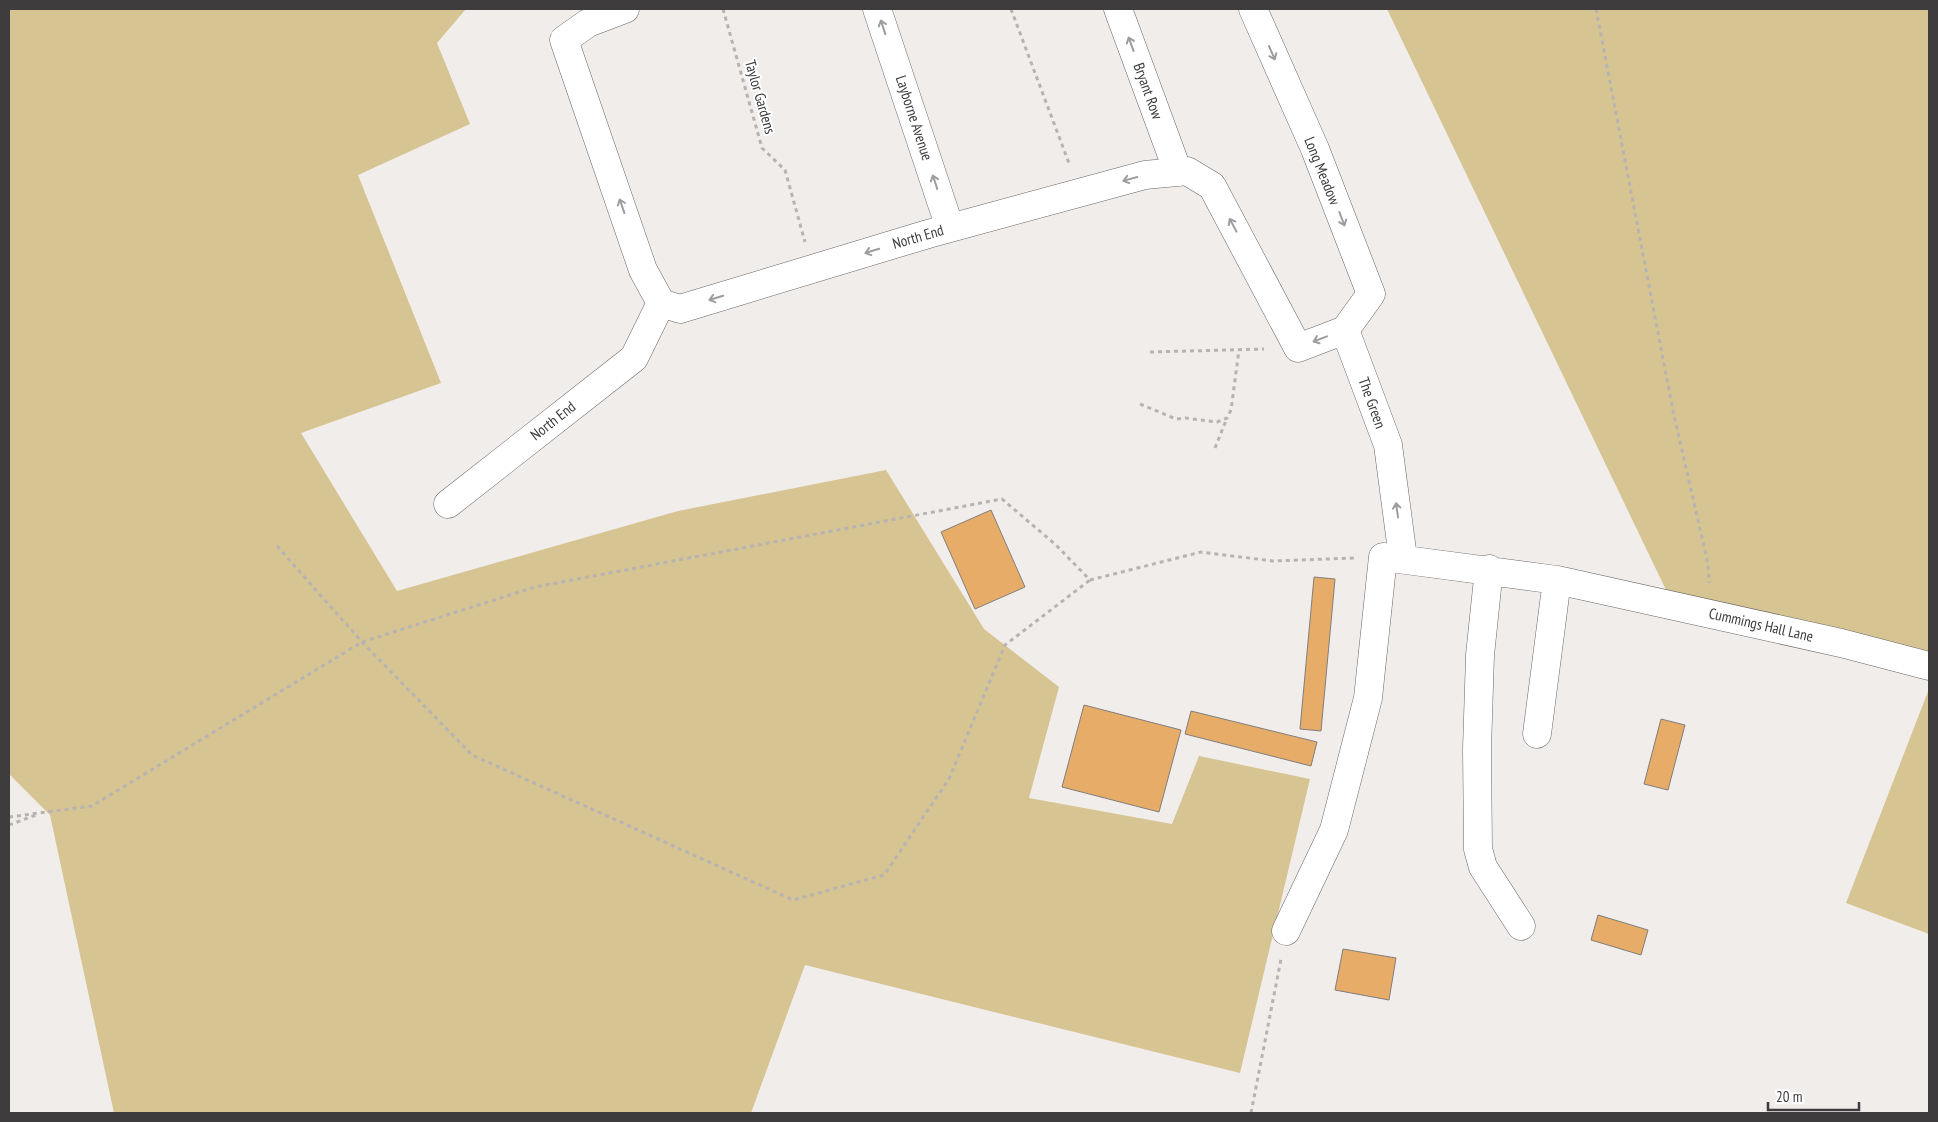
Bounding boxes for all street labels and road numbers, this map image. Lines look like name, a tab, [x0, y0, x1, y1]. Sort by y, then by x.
street label: Taylor Gardens	[741, 58, 780, 136]
street label: Bryant Row	[1130, 60, 1167, 122]
street label: Layborne Avenue	[892, 73, 937, 163]
street label: Long Meadow	[1300, 134, 1345, 208]
street label: North End	[890, 220, 946, 253]
street label: The Green	[1354, 375, 1390, 431]
street label: North End	[526, 397, 579, 444]
street label: Cummings Hall Lane	[1707, 603, 1815, 646]

